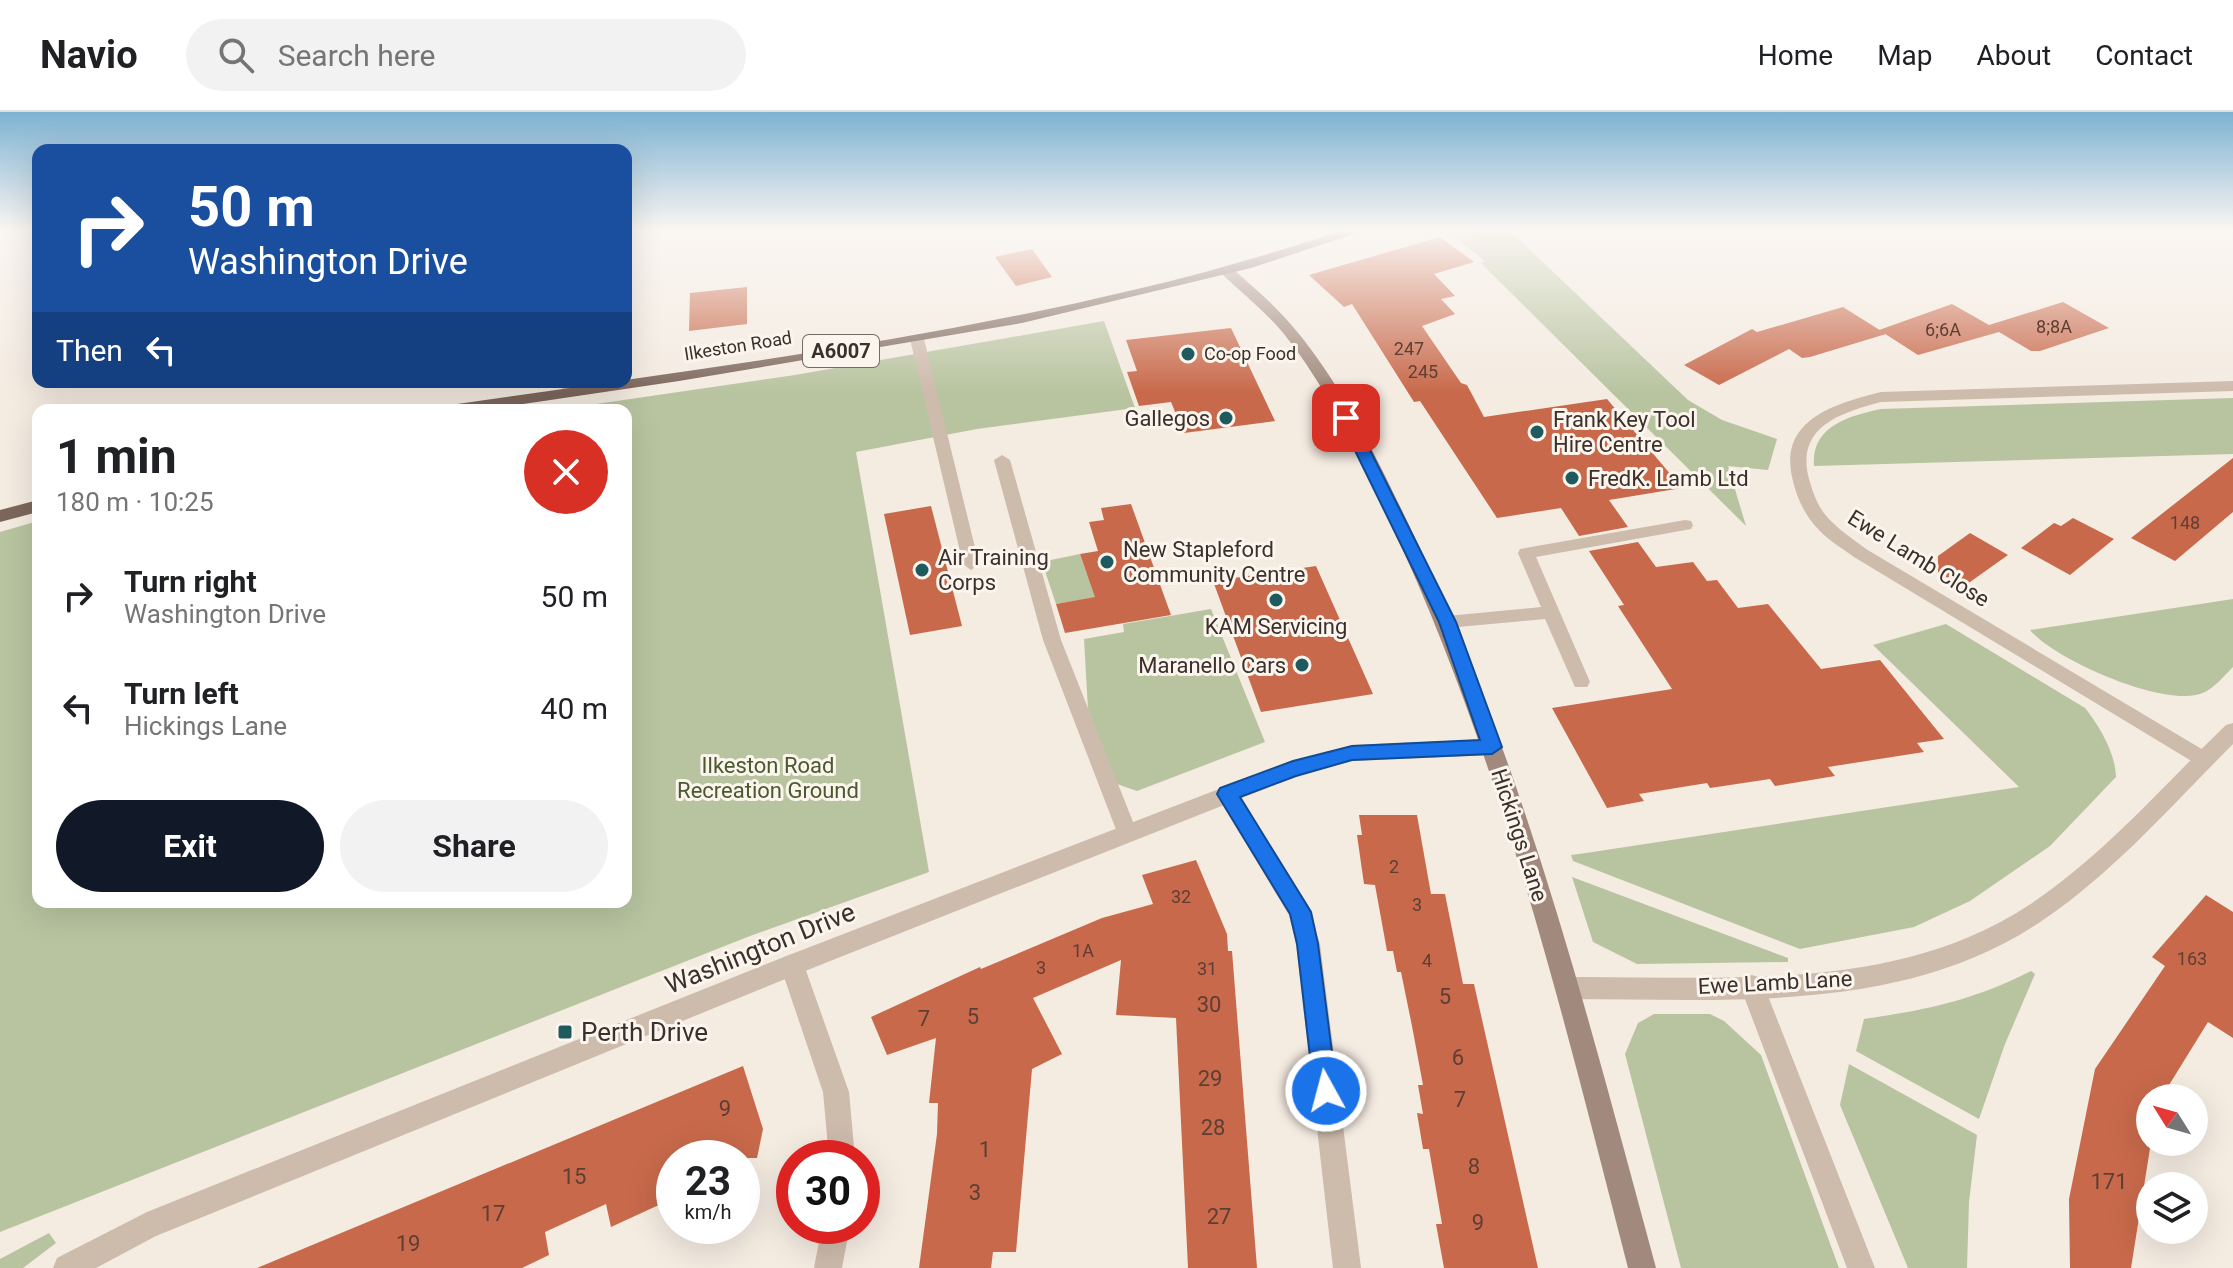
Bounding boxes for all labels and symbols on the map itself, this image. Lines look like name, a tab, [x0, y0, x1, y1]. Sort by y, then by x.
house number: 8;8A	[2036, 316, 2072, 337]
house number: 6;6A	[1925, 319, 1961, 340]
street label: Ilkeston Road	[683, 327, 793, 364]
road number: A6007	[803, 335, 879, 367]
house number: 247	[1394, 338, 1424, 359]
place label: Co-op Food	[1204, 343, 1296, 364]
marker: Co-op Food	[1179, 345, 1197, 363]
house number: 245	[1408, 361, 1438, 382]
pin	[1312, 384, 1380, 452]
place label: Gallegos	[1124, 406, 1210, 431]
place label: Frank Key Tool Hire Centre	[1553, 407, 1696, 457]
marker: Gallegos	[1217, 409, 1235, 427]
marker: Frank Key Tool Hire Centre	[1528, 423, 1546, 441]
place label: FredK. Lamb Ltd	[1588, 466, 1749, 491]
marker: FredK. Lamb Ltd	[1563, 469, 1581, 487]
street label: Ewe Lamb Close	[1843, 505, 1994, 612]
house number: 148	[2170, 512, 2200, 533]
place label: New Stapleford Community Centre	[1123, 537, 1305, 587]
place label: Air Training Corps	[938, 545, 1049, 595]
marker: New Stapleford Community Centre	[1098, 553, 1116, 571]
marker: Air Training Corps	[913, 561, 931, 579]
marker: KAM Servicing	[1267, 591, 1285, 609]
place label: KAM Servicing	[1205, 614, 1347, 639]
place label: Maranello Cars	[1138, 653, 1286, 678]
marker: Maranello Cars	[1293, 656, 1311, 674]
park label: Ilkeston Road Recreation Ground	[677, 753, 859, 803]
street label: Hickings Lane	[1486, 766, 1553, 905]
house number: 2	[1389, 856, 1399, 877]
house number: 32	[1171, 886, 1191, 907]
house number: 3	[1412, 894, 1422, 915]
street label: Washington Drive	[661, 896, 859, 1000]
house number: 1A	[1072, 940, 1094, 961]
house number: 163	[2177, 948, 2207, 969]
house number: 4	[1422, 950, 1432, 971]
house number: 3	[1036, 957, 1046, 978]
house number: 31	[1197, 958, 1217, 979]
street label: Ewe Lamb Lane	[1697, 966, 1853, 999]
house number: 5	[1439, 984, 1451, 1009]
house number: 30	[1197, 992, 1221, 1017]
house number: 5	[967, 1004, 979, 1029]
house number: 7	[918, 1006, 930, 1031]
place label: Perth Drive	[581, 1017, 708, 1047]
marker: Perth Drive	[556, 1023, 574, 1041]
house number: 6	[1452, 1045, 1464, 1070]
position arrow	[1284, 1049, 1368, 1133]
house number: 29	[1198, 1066, 1222, 1091]
north arrow	[2136, 1084, 2208, 1156]
house number: 7	[1454, 1087, 1466, 1112]
house number: 9	[719, 1096, 731, 1121]
house number: 28	[1201, 1115, 1225, 1140]
house number: 1	[979, 1137, 991, 1162]
speed limit sign: 30	[776, 1140, 880, 1244]
house number: 8	[1468, 1154, 1480, 1179]
house number: 15	[562, 1164, 586, 1189]
house number: 171	[2090, 1169, 2128, 1194]
house number: 3	[969, 1180, 981, 1205]
house number: 17	[481, 1201, 505, 1226]
house number: 27	[1207, 1204, 1231, 1229]
house number: 9	[1472, 1210, 1484, 1235]
house number: 19	[396, 1231, 420, 1256]

